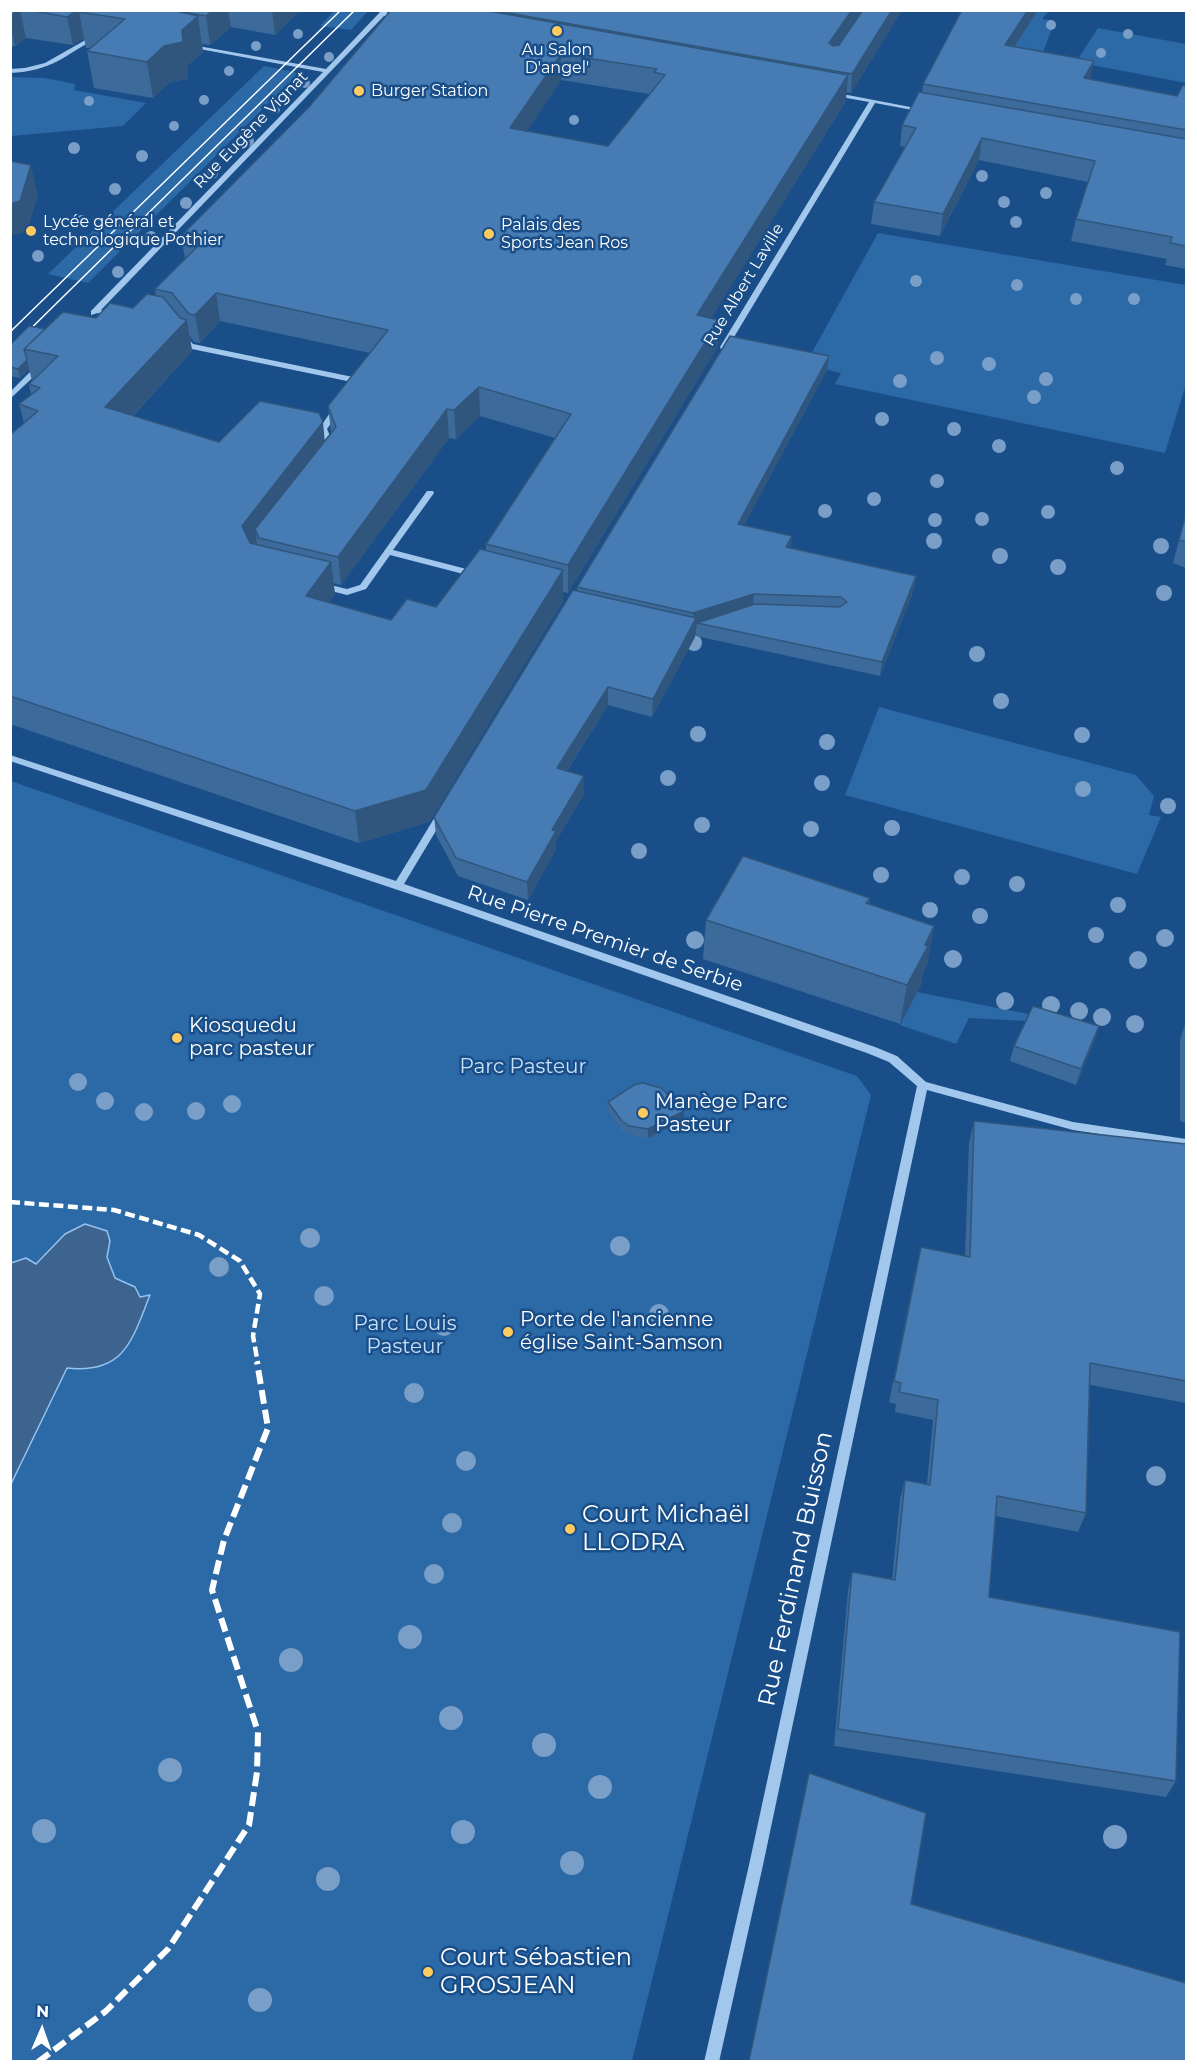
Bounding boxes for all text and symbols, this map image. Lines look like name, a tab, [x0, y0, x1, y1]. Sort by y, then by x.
marker: Au Salon D'angel'	[550, 24, 564, 38]
place label: Au Salon D'angel'	[522, 40, 592, 78]
street label: Rue Eugène Vignat	[190, 67, 312, 193]
place label: Burger Station	[371, 81, 488, 101]
marker: Burger Station	[352, 84, 366, 98]
place label: Lycée général et technologique Pothier	[43, 212, 223, 250]
place label: Palais des Sports Jean Ros	[501, 215, 628, 253]
street label: Rue Albert Laville	[700, 220, 788, 350]
marker: Lycée général et technologique Pothier	[24, 224, 38, 238]
marker: Palais des Sports Jean Ros	[482, 227, 496, 241]
street label: Rue Pierre Premier de Serbie	[464, 880, 746, 998]
place label: Kiosquedu parc pasteur	[189, 1014, 315, 1061]
marker: Kiosquedu parc pasteur	[170, 1031, 184, 1045]
park label: Parc Pasteur	[459, 1055, 587, 1079]
place label: Manège Parc Pasteur	[655, 1090, 787, 1137]
marker: Manège Parc Pasteur	[636, 1106, 650, 1120]
place label: Porte de l'ancienne église Saint-Samson	[520, 1308, 723, 1355]
park label: Parc Louis Pasteur	[354, 1312, 456, 1359]
marker: Porte de l'ancienne église Saint-Samson	[501, 1325, 515, 1339]
street label: Rue Ferdinand Buisson	[753, 1429, 839, 1709]
place label: Court Michaël LLODRA	[582, 1501, 750, 1557]
marker: Court Michaël LLODRA	[563, 1522, 577, 1536]
place label: Court Sébastien GROSJEAN	[440, 1944, 632, 2000]
marker: Court Sébastien GROSJEAN	[421, 1965, 435, 1979]
north arrow	[12, 2000, 72, 2060]
text: N	[36, 2002, 49, 2021]

